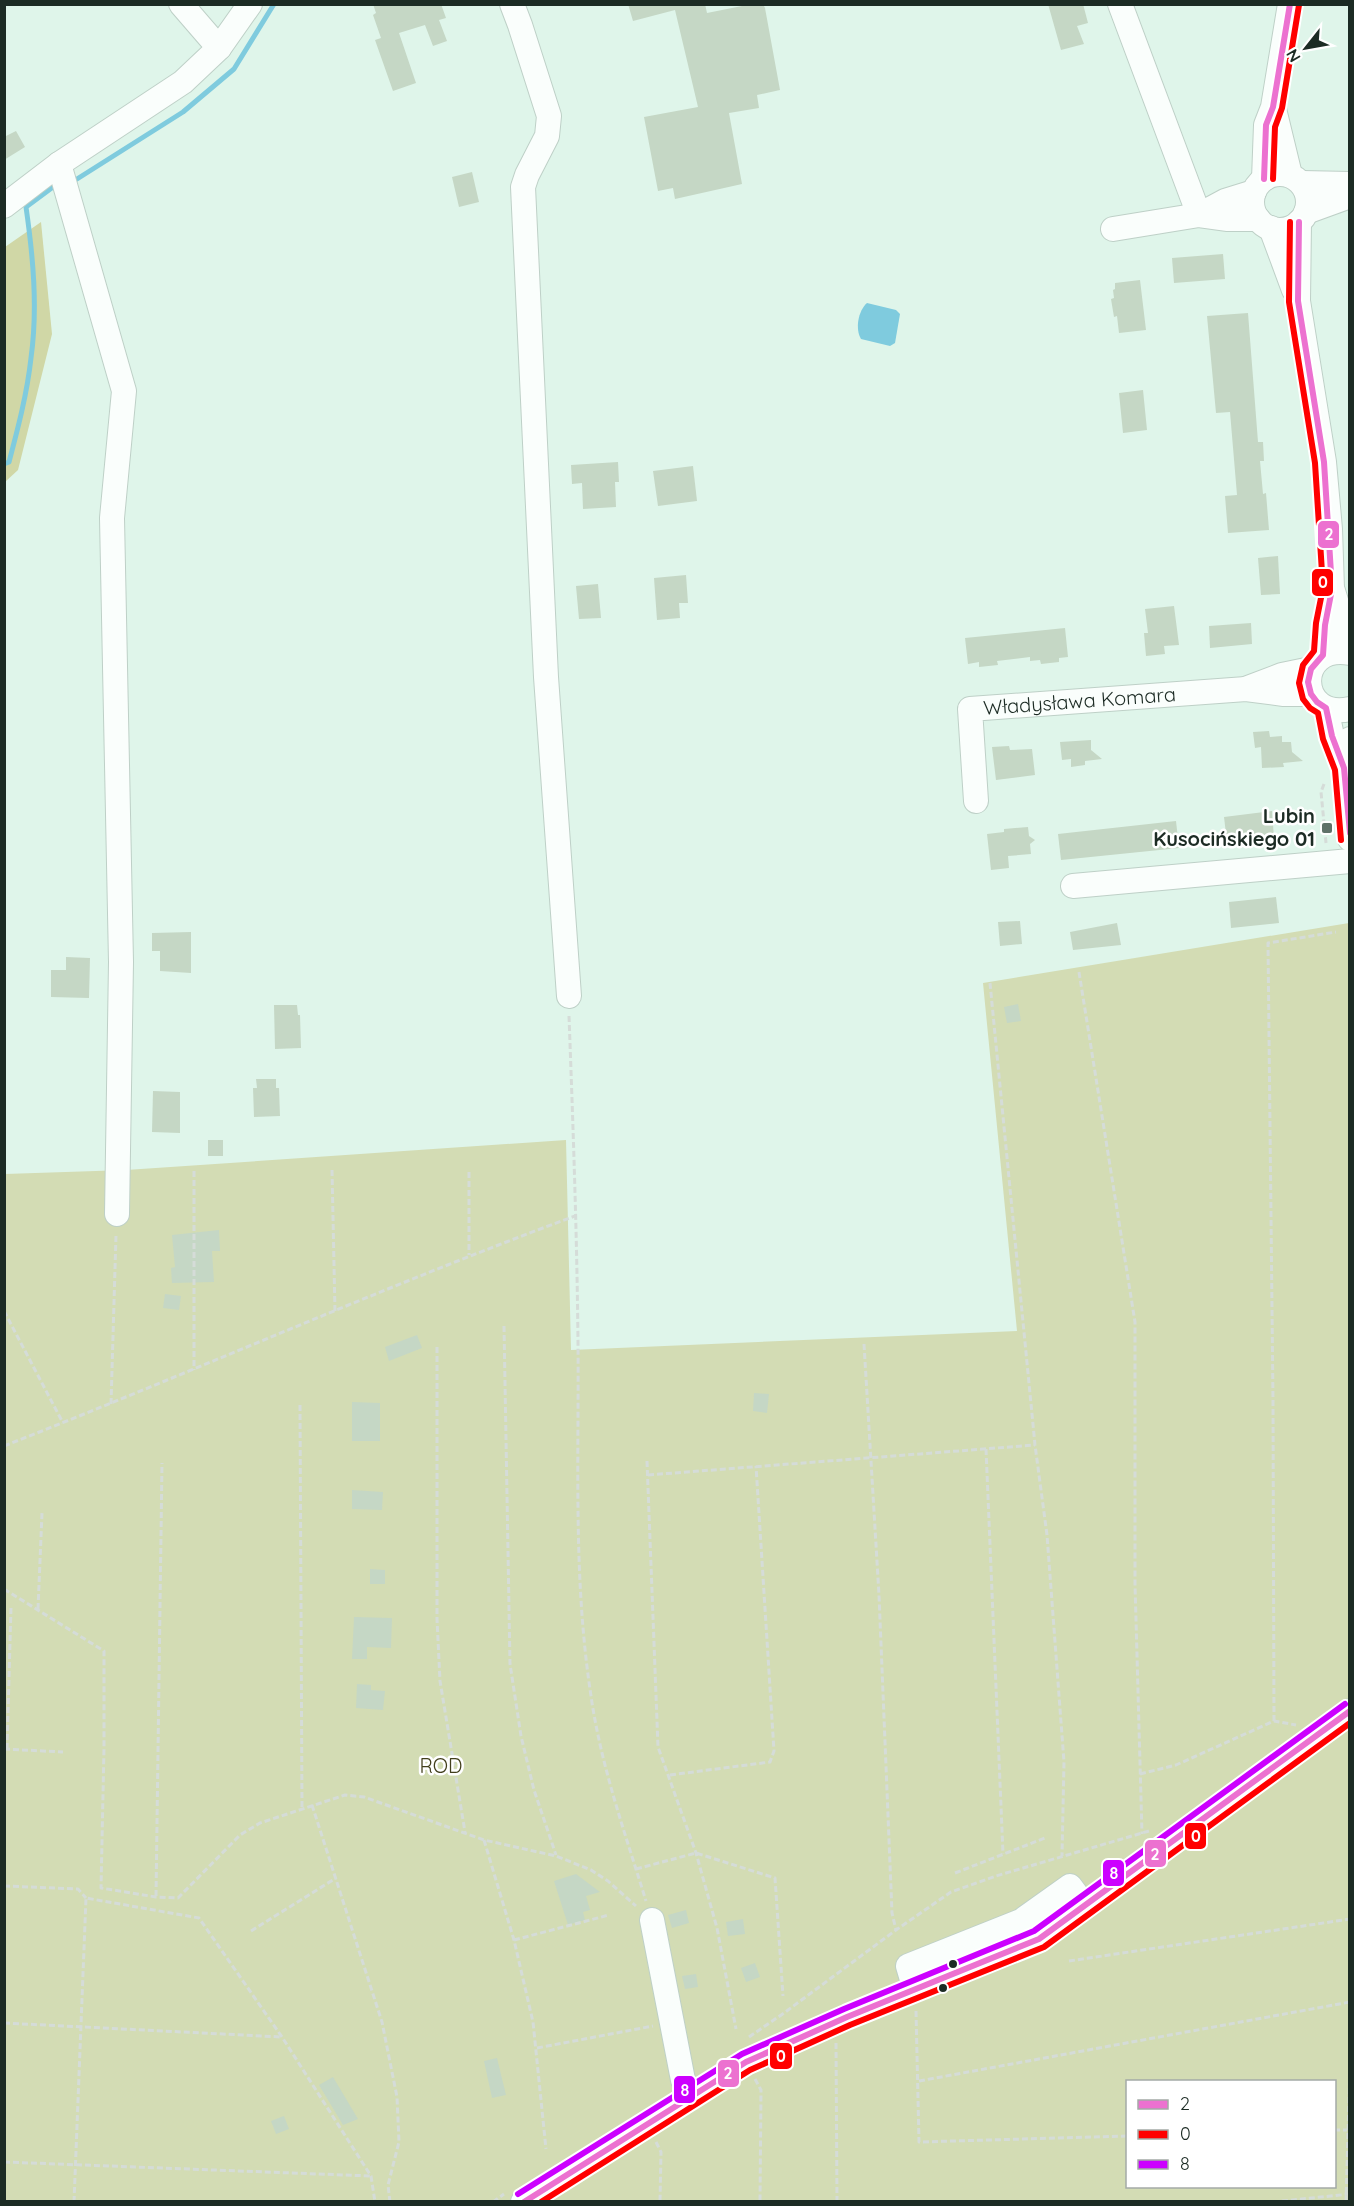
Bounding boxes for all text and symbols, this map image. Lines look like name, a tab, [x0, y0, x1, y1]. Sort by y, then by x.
north arrow	[1276, 18, 1336, 78]
text: N	[1282, 46, 1305, 66]
line badge: 2	[1317, 520, 1340, 549]
text: 2	[1324, 524, 1334, 544]
line badge: 0	[1311, 568, 1334, 597]
text: 0	[1318, 572, 1328, 592]
street label: Władysława Komara	[982, 681, 1177, 720]
place label: Lubin Kusocińskiego 01	[1153, 803, 1315, 851]
marker: Lubin Kusocińskiego 01	[1320, 821, 1334, 835]
park label: ROD	[420, 1753, 462, 1778]
line badge: 0	[1184, 1822, 1207, 1850]
text: 0	[1191, 1826, 1201, 1846]
line badge: 2	[1144, 1839, 1167, 1868]
text: 2	[1150, 1844, 1160, 1864]
line badge: 8	[1102, 1859, 1125, 1887]
text: 8	[1110, 1863, 1119, 1883]
unlabelled marker	[947, 1958, 959, 1970]
unlabelled marker	[937, 1982, 949, 1994]
line badge: 0	[769, 2042, 793, 2070]
text: 0	[776, 2046, 786, 2066]
line badge: 2	[717, 2059, 740, 2088]
text: 2	[723, 2063, 733, 2083]
line badge: 8	[673, 2075, 696, 2104]
text: 8	[681, 2080, 690, 2100]
legend	[1126, 2080, 1336, 2188]
text: 2	[1180, 2092, 1190, 2115]
text: 0	[1180, 2122, 1191, 2145]
text: 8	[1180, 2152, 1190, 2175]

